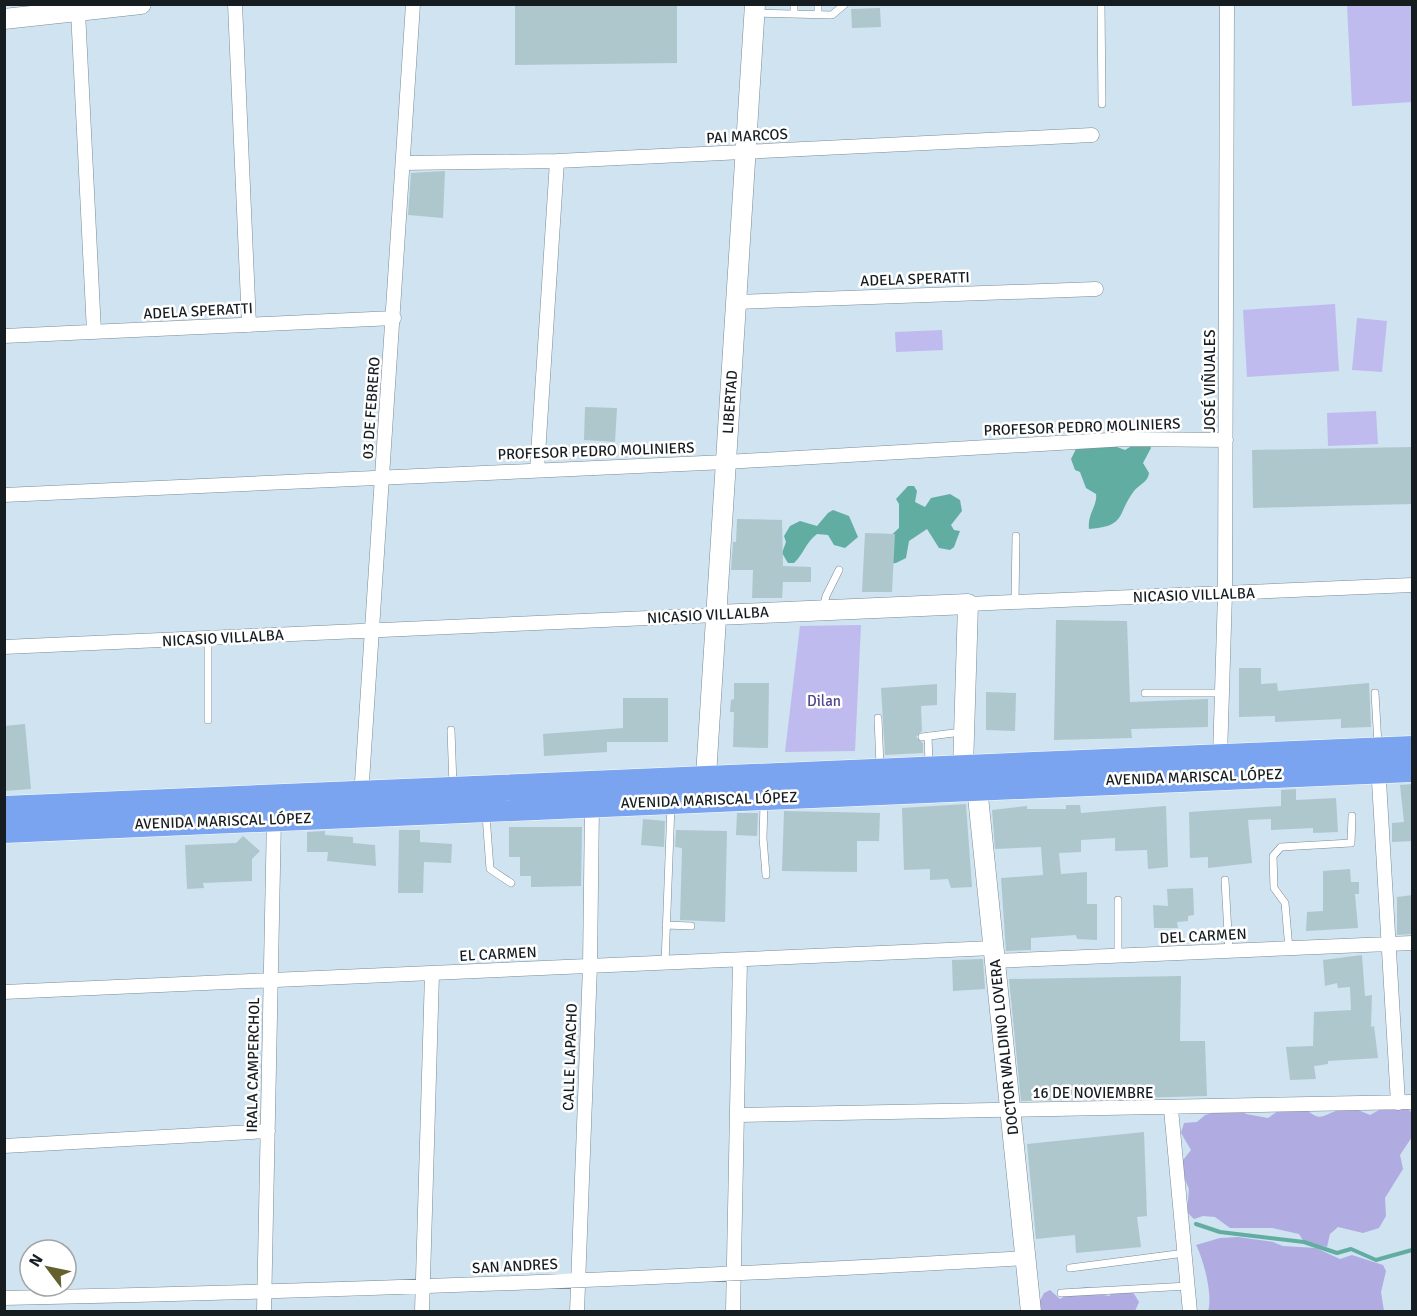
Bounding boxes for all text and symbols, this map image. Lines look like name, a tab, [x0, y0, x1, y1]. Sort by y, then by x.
street label: PAI MARCOS	[706, 125, 788, 147]
street label: ADELA SPERATTI	[860, 268, 970, 290]
street label: ADELA SPERATTI	[143, 299, 253, 323]
street label: JOSÉ VIÑUALES	[1200, 329, 1219, 433]
street label: 03 DE FEBRERO	[358, 356, 384, 460]
street label: LIBERTAD	[719, 370, 741, 434]
street label: PROFESOR PEDRO MOLINIERS	[983, 415, 1181, 439]
street label: PROFESOR PEDRO MOLINIERS	[497, 439, 695, 463]
street label: NICASIO VILLALBA	[1133, 584, 1255, 606]
street label: NICASIO VILLALBA	[647, 603, 769, 627]
street label: NICASIO VILLALBA	[162, 626, 284, 650]
park label: Dilan	[807, 692, 841, 710]
street label: AVENIDA MARISCAL LÓPEZ	[1105, 764, 1283, 789]
street label: AVENIDA MARISCAL LÓPEZ	[620, 787, 798, 812]
street label: AVENIDA MARISCAL LÓPEZ	[134, 808, 312, 833]
street label: DEL CARMEN	[1159, 925, 1247, 947]
street label: EL CARMEN	[459, 943, 537, 965]
street label: DOCTOR WALDINO LOVERA	[986, 958, 1022, 1136]
street label: IRALA CAMPERCHOL	[243, 997, 263, 1133]
street label: CALLE LAPACHO	[559, 1003, 581, 1111]
street label: 16 DE NOVIEMBRE	[1032, 1084, 1154, 1102]
north arrow	[18, 1238, 78, 1298]
text: N	[25, 1251, 48, 1271]
street label: SAN ANDRES	[472, 1255, 558, 1277]

